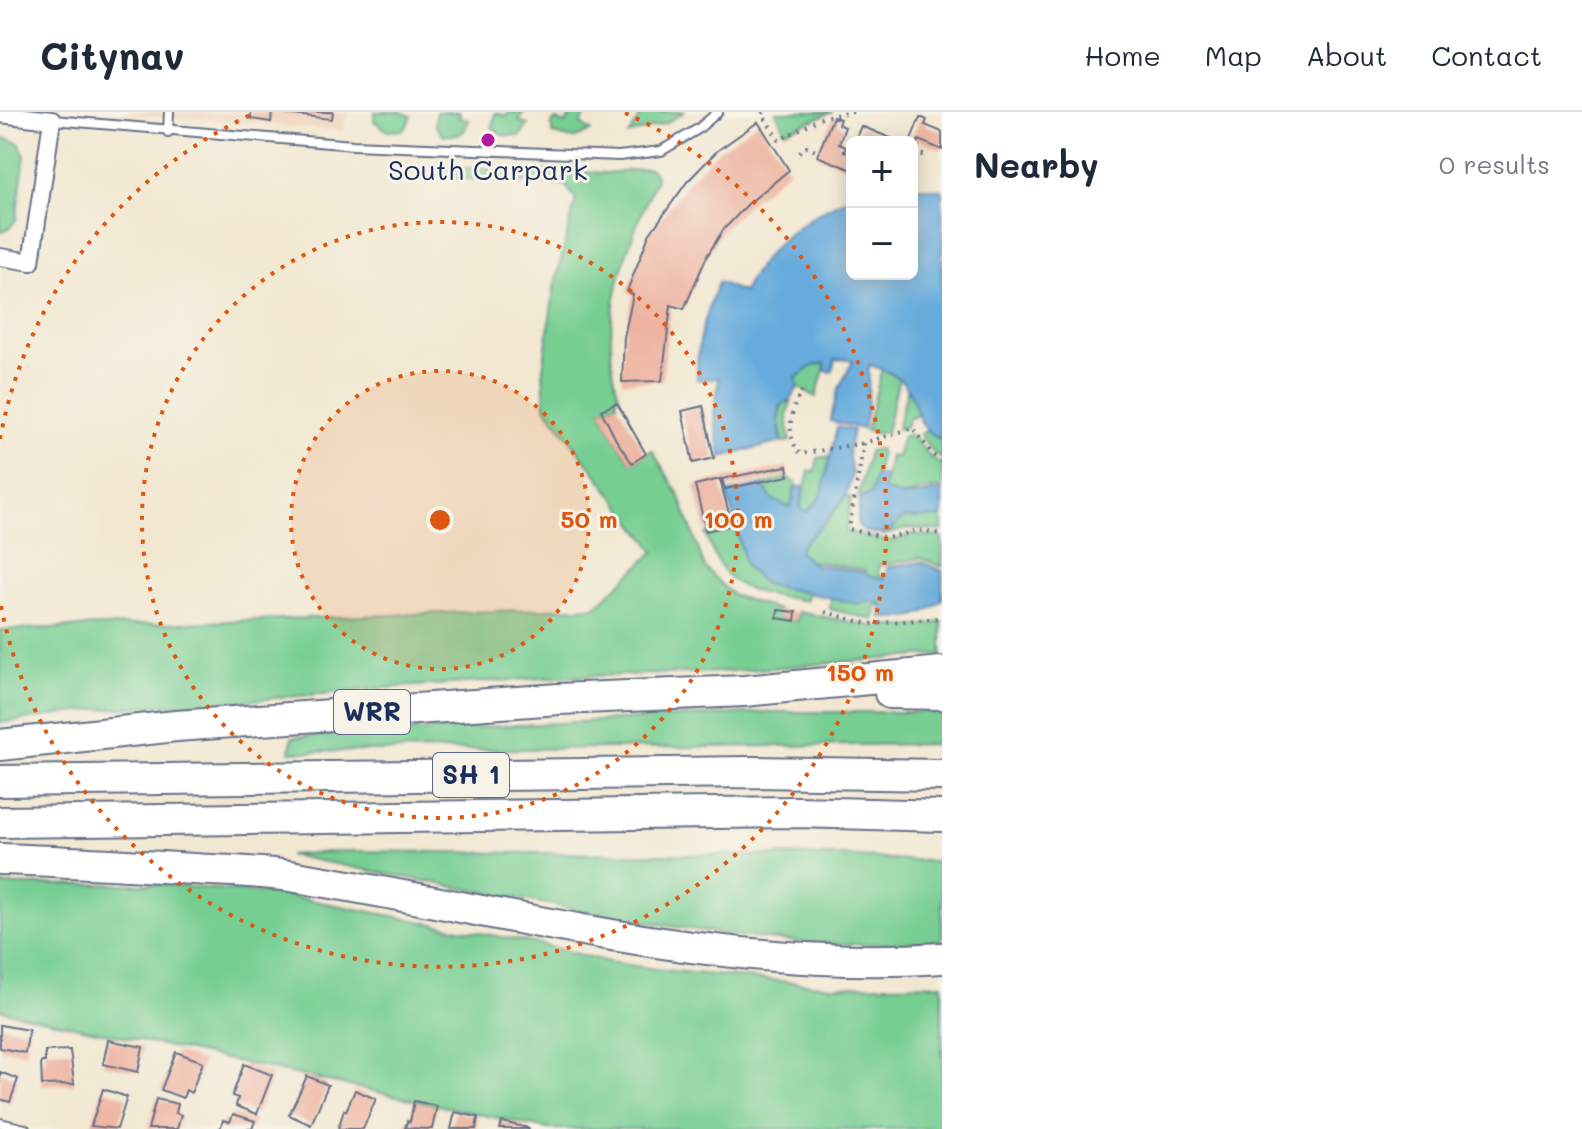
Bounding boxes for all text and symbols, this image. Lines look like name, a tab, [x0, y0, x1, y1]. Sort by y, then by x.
text: Citynav	[40, 30, 184, 80]
text: Home	[1085, 37, 1161, 73]
text: Map	[1205, 37, 1262, 73]
text: About	[1306, 37, 1387, 73]
text: Contact	[1431, 37, 1542, 73]
marker: South Carpark	[479, 131, 497, 149]
map controls	[846, 136, 918, 280]
button: +	[846, 136, 918, 208]
text: Nearby	[974, 142, 1099, 187]
text: 0 results	[1439, 147, 1550, 181]
place label: South Carpark	[388, 151, 588, 187]
button: −	[846, 208, 918, 280]
text: 50 m	[560, 503, 618, 534]
text: 100 m	[703, 503, 773, 534]
centre of rings	[426, 506, 454, 534]
text: 150 m	[826, 656, 894, 687]
road number: WRR	[334, 690, 410, 734]
road number: SH 1	[433, 753, 509, 797]

